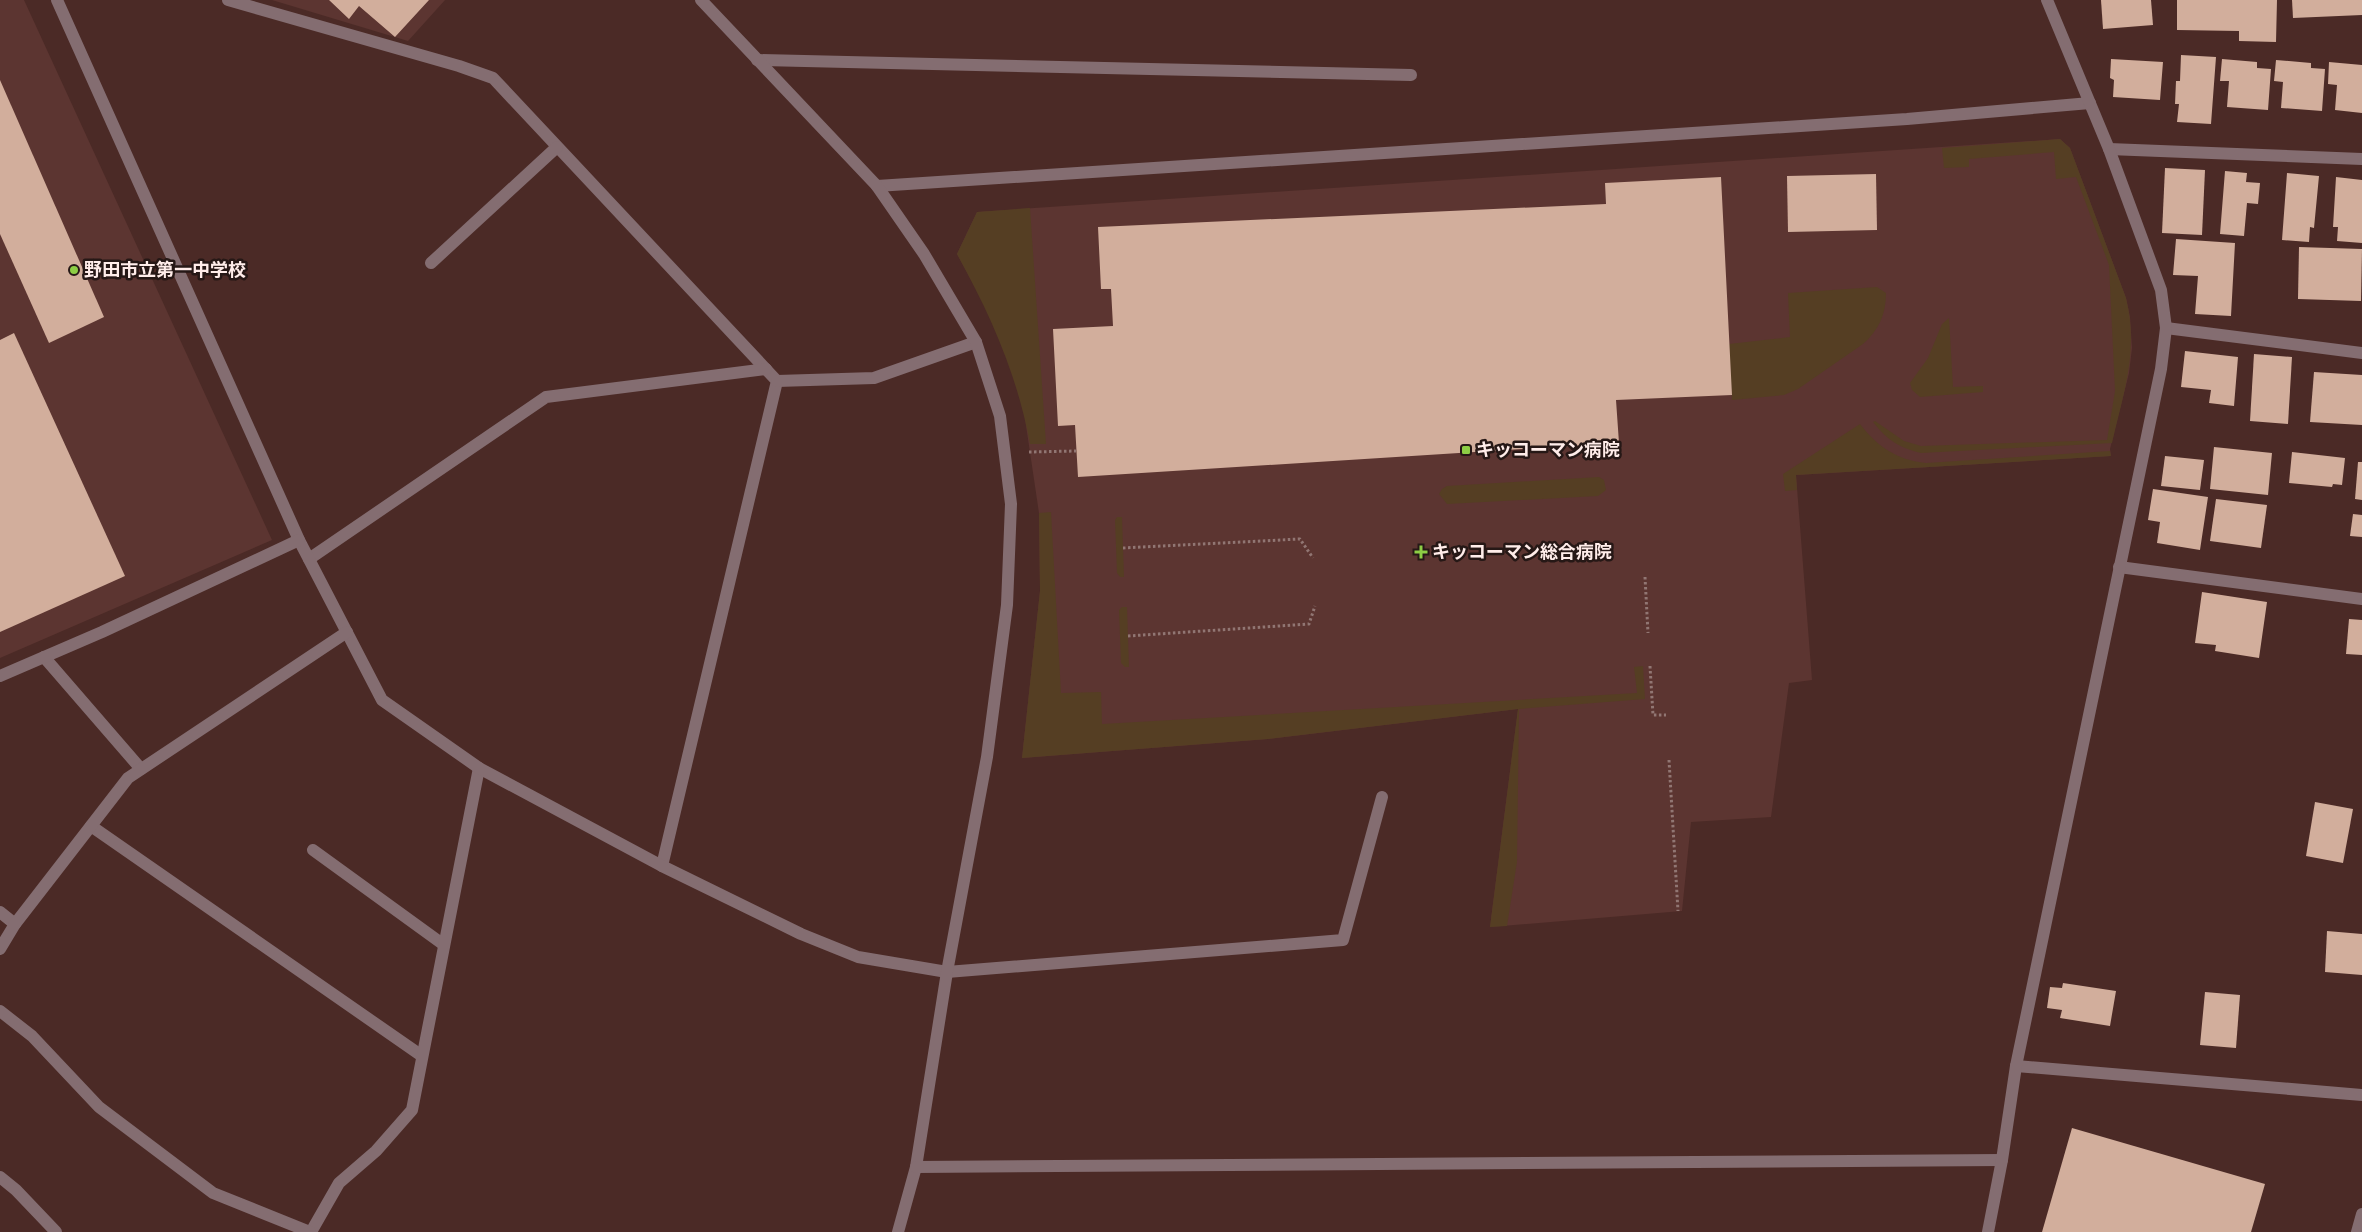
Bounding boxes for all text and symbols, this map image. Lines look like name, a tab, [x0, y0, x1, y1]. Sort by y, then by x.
place label: 野田市立第一中学校	[84, 259, 246, 281]
marker: 野田市立第一中学校	[68, 264, 80, 276]
place label: キッコーマン病院	[1476, 439, 1620, 461]
marker: キッコーマン病院	[1460, 444, 1472, 456]
place label: キッコーマン総合病院	[1432, 541, 1612, 563]
marker: キッコーマン総合病院	[1414, 545, 1428, 559]

